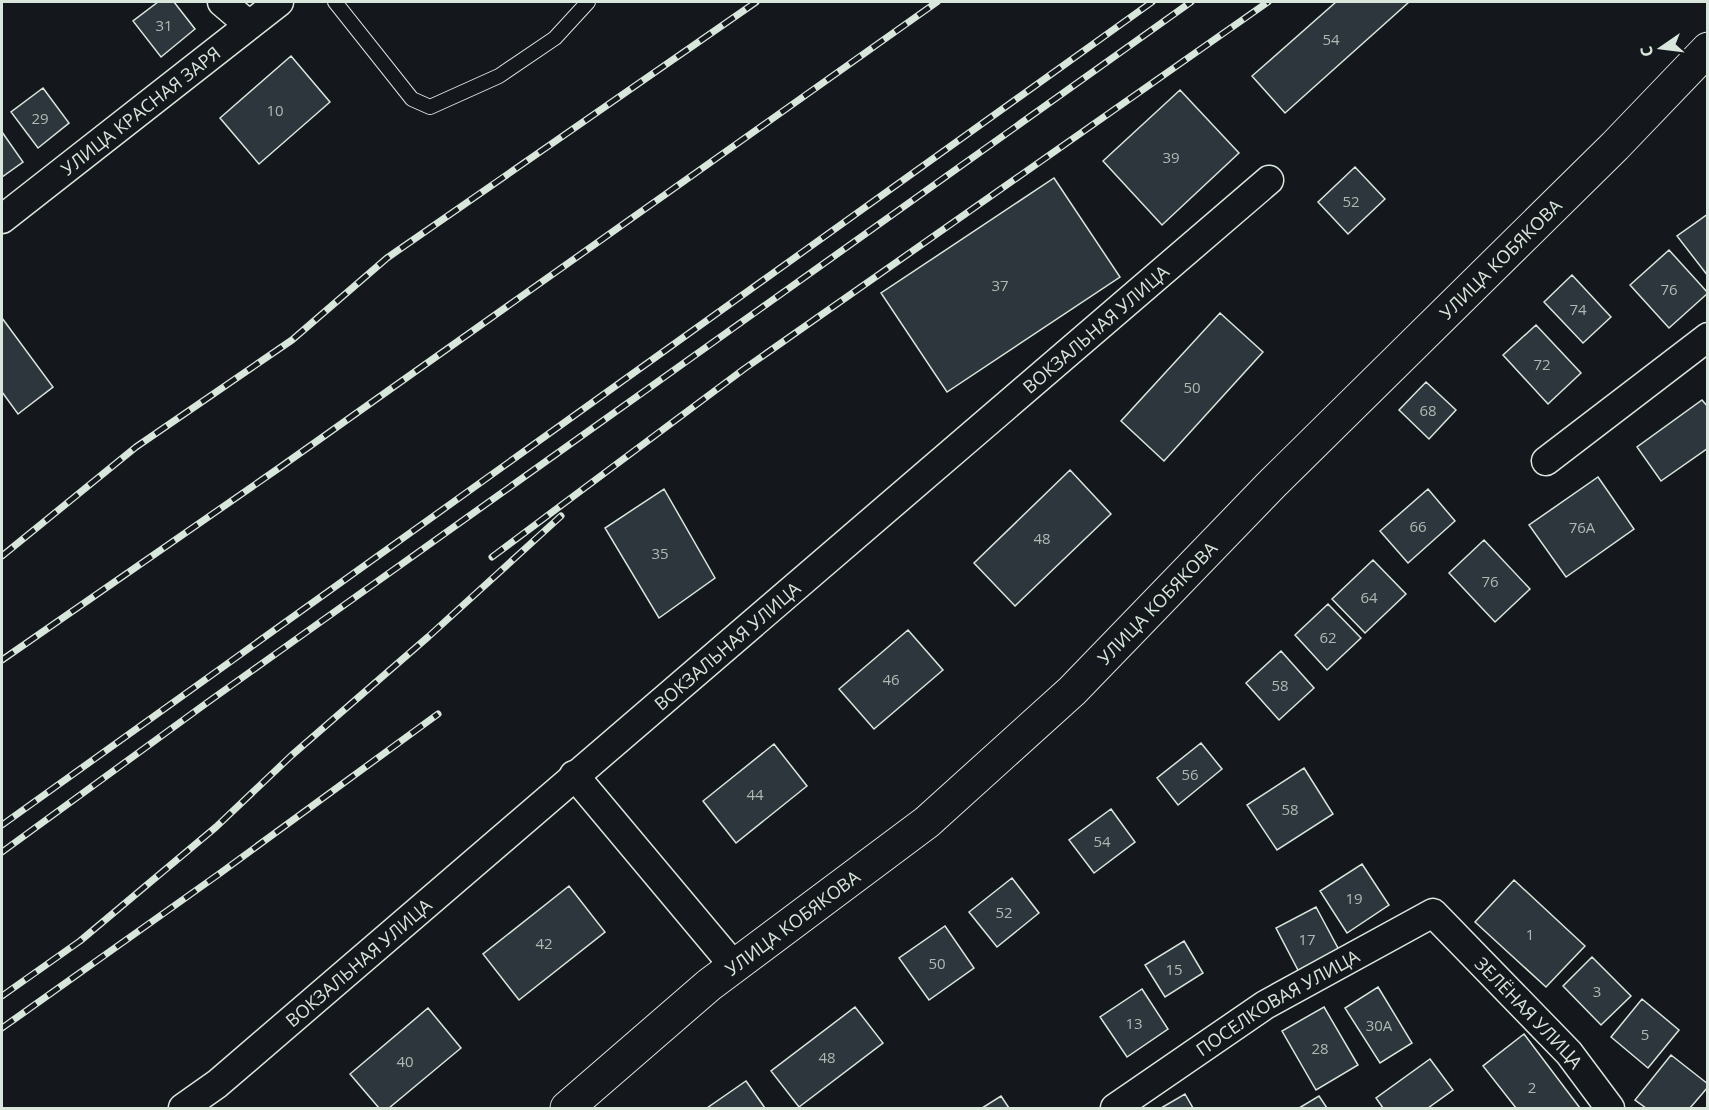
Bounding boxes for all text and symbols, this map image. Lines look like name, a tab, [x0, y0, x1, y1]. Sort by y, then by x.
house number: 31	[155, 15, 173, 35]
north arrow	[1631, 18, 1691, 78]
house number: 54	[1322, 29, 1340, 49]
street label: УЛИЦА КРАСНАЯ ЗАРЯ	[56, 41, 225, 180]
text: С	[1635, 44, 1658, 59]
house number: 10	[266, 100, 284, 120]
house number: 29	[31, 108, 49, 128]
house number: 39	[1162, 147, 1180, 167]
house number: 52	[1342, 191, 1360, 211]
street label: УЛИЦА КОБЯКОВА	[1434, 193, 1567, 324]
street label: ВОКЗАЛЬНАЯ УЛИЦА	[1017, 259, 1174, 399]
house number: 37	[991, 275, 1009, 295]
house number: 76	[1660, 279, 1678, 299]
house number: 74	[1569, 299, 1587, 319]
house number: 72	[1533, 354, 1551, 374]
house number: 50	[1183, 377, 1201, 397]
house number: 68	[1419, 400, 1437, 420]
house number: 66	[1409, 516, 1427, 536]
house number: 76А	[1569, 517, 1596, 537]
house number: 48	[1033, 528, 1051, 548]
street label: УЛИЦА КОБЯКОВА	[1092, 536, 1223, 670]
house number: 35	[651, 543, 669, 563]
house number: 76	[1481, 571, 1499, 591]
street label: ВОКЗАЛЬНАЯ УЛИЦА	[649, 576, 806, 715]
house number: 64	[1360, 587, 1378, 607]
house number: 62	[1319, 627, 1337, 647]
house number: 46	[882, 669, 900, 689]
house number: 58	[1271, 675, 1289, 695]
house number: 56	[1181, 764, 1199, 784]
house number: 44	[746, 784, 764, 804]
house number: 58	[1281, 799, 1299, 819]
house number: 54	[1093, 831, 1111, 851]
street label: УЛИЦА КОБЯКОВА	[720, 864, 865, 981]
house number: 19	[1345, 888, 1363, 908]
street label: ВОКЗАЛЬНАЯ УЛИЦА	[280, 893, 437, 1032]
house number: 52	[995, 902, 1013, 922]
house number: 1	[1526, 924, 1534, 944]
house number: 17	[1298, 929, 1316, 949]
house number: 42	[535, 933, 553, 953]
street label: ПОСЕЛКОВАЯ УЛИЦА	[1191, 943, 1364, 1061]
street label: ЗЕЛЁНАЯ УЛИЦА	[1470, 952, 1589, 1074]
house number: 50	[928, 953, 946, 973]
house number: 15	[1165, 959, 1183, 979]
house number: 3	[1593, 981, 1601, 1001]
house number: 13	[1125, 1013, 1143, 1033]
house number: 30А	[1366, 1015, 1393, 1035]
house number: 5	[1641, 1024, 1649, 1044]
house number: 28	[1311, 1038, 1329, 1058]
house number: 48	[818, 1047, 836, 1067]
house number: 40	[396, 1051, 414, 1071]
house number: 2	[1528, 1077, 1536, 1097]

